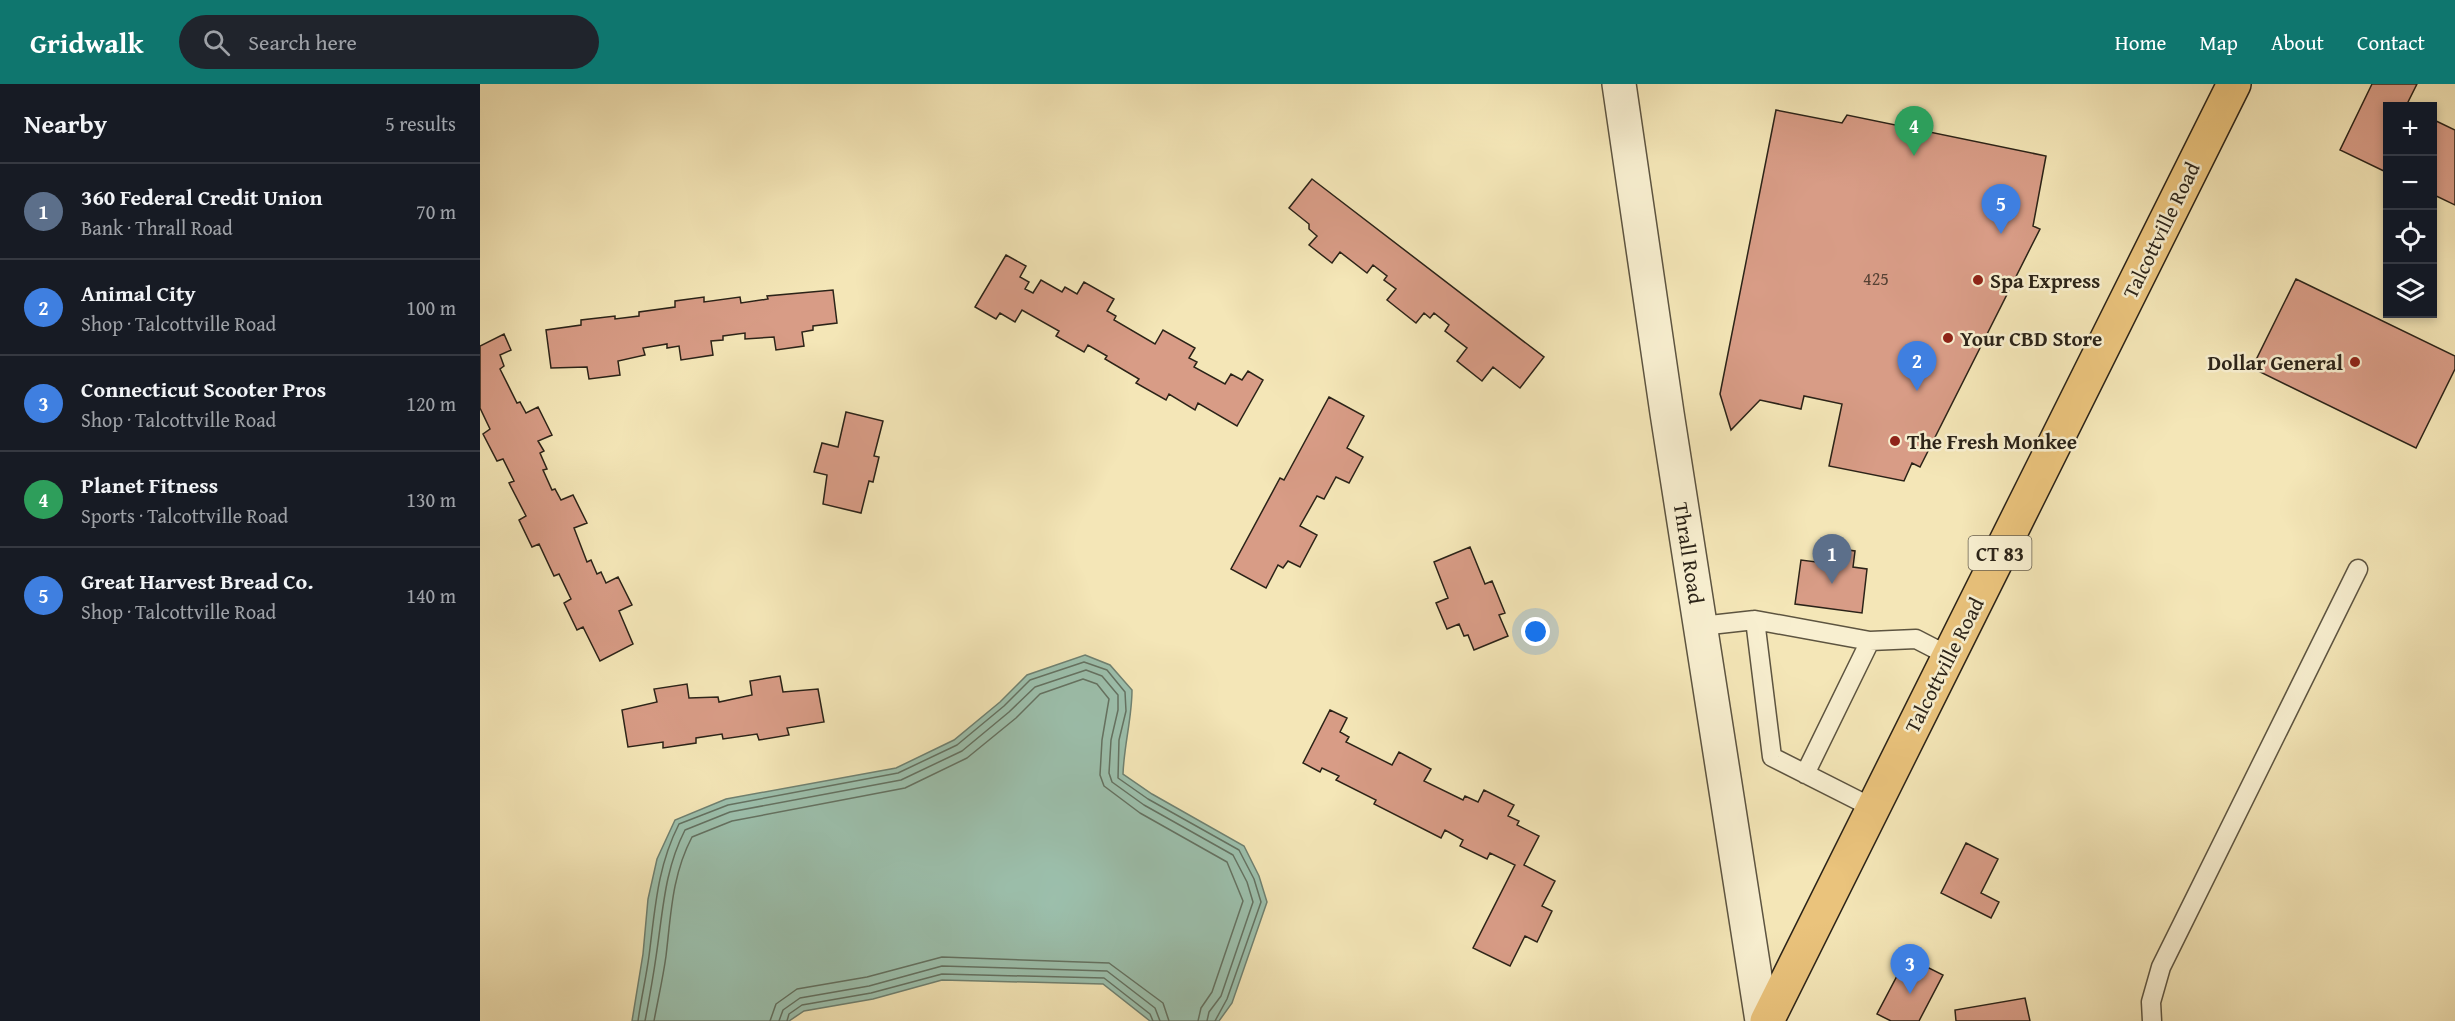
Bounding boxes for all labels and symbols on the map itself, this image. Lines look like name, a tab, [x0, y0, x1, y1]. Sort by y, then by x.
pin: 4	[1894, 106, 1934, 156]
street label: Talcottville Road	[2115, 156, 2208, 303]
pin: 5	[1982, 184, 2020, 234]
house number: 425	[1863, 265, 1889, 292]
place label: Spa Express	[1990, 265, 2100, 296]
marker: Spa Express	[1971, 273, 1985, 287]
place label: Your CBD Store	[1960, 323, 2102, 354]
marker: Your CBD Store	[1941, 331, 1955, 345]
pin: 2	[1898, 342, 1936, 391]
place label: Dollar General	[2208, 347, 2343, 378]
marker: Dollar General	[2348, 355, 2362, 369]
place label: The Fresh Monkee	[1907, 426, 2077, 457]
marker: The Fresh Monkee	[1888, 434, 1902, 448]
street label: Thrall Road	[1666, 500, 1712, 607]
pin: 1	[1812, 534, 1852, 584]
road number: CT 83	[1968, 536, 2032, 570]
street label: Talcottville Road	[1897, 591, 1992, 738]
your location	[1521, 617, 1550, 646]
pin: 3	[1890, 944, 1930, 994]

